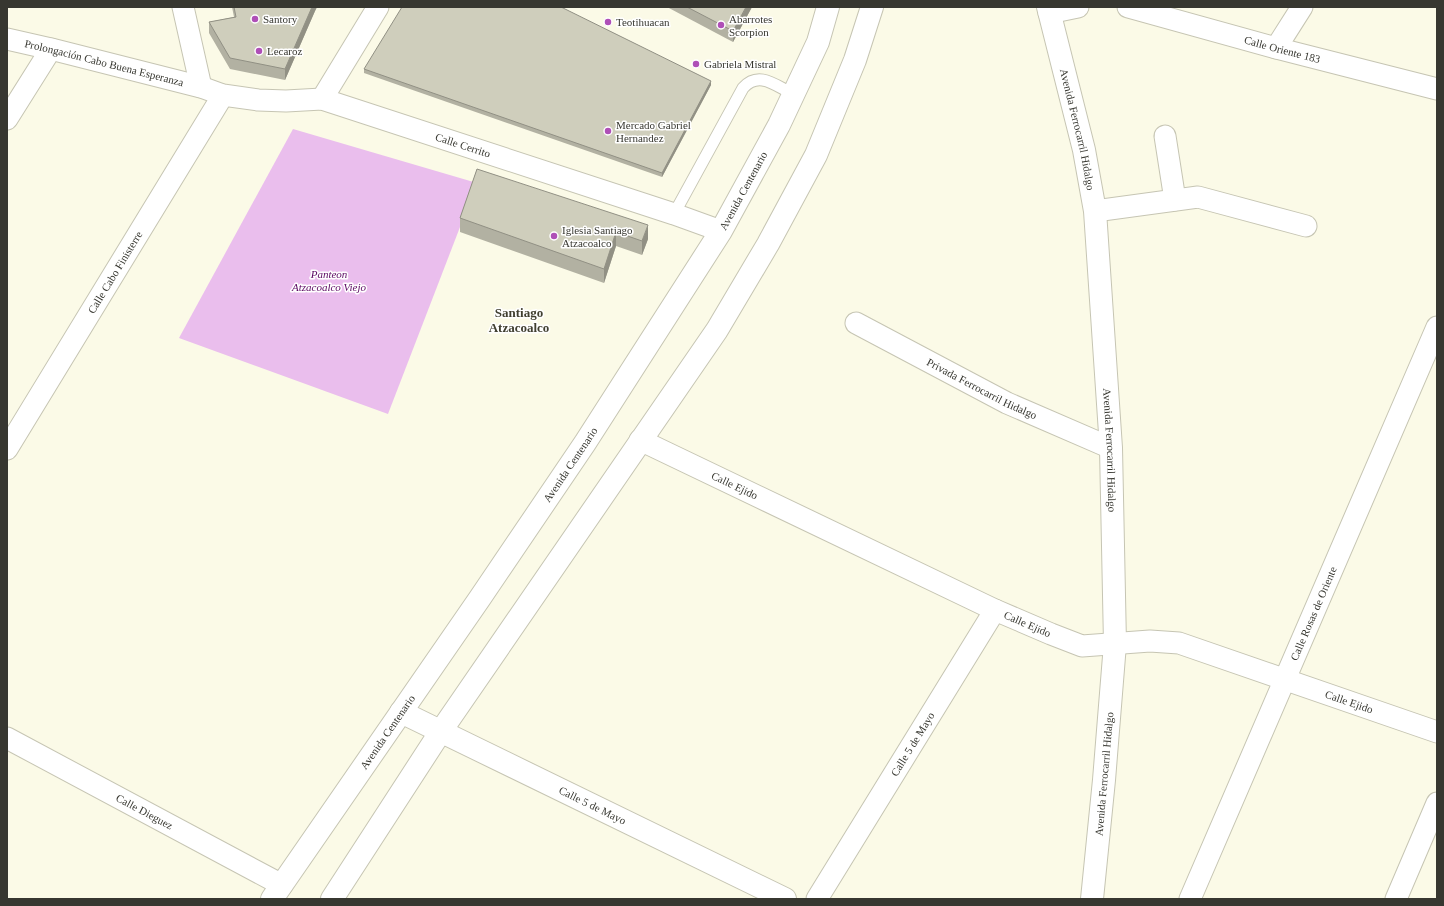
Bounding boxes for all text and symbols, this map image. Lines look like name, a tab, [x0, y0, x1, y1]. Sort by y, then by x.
place label: Santory	[263, 13, 298, 25]
place label: Abarrotes Scorpion	[729, 13, 772, 38]
marker: Santory	[250, 14, 260, 24]
place label: Teotihuacan	[616, 16, 670, 28]
marker: Teotihuacan	[603, 17, 613, 27]
marker: Abarrotes Scorpion	[716, 20, 726, 30]
street label: Calle Oriente 183	[1243, 33, 1322, 65]
street label: Prolongación Cabo Buena Esperanza	[23, 37, 185, 88]
place label: Lecaroz	[267, 45, 303, 57]
marker: Lecaroz	[254, 46, 264, 56]
place label: Gabriela Mistral	[704, 58, 776, 70]
marker: Gabriela Mistral	[691, 59, 701, 69]
street label: Avenida Ferrocarril Hidalgo	[1058, 67, 1097, 192]
place label: Mercado Gabriel Hernandez	[616, 119, 691, 144]
marker: Mercado Gabriel Hernandez	[603, 126, 613, 136]
street label: Calle Cerrito	[434, 130, 492, 160]
street label: Avenida Centenario	[717, 149, 770, 232]
place label: Iglesia Santiago Atzacoalco	[562, 224, 633, 249]
street label: Calle Cabo Finisterre	[85, 229, 145, 316]
marker: Iglesia Santiago Atzacoalco	[549, 231, 559, 241]
park label: Panteon Atzacoalco Viejo	[291, 268, 367, 293]
district label: Santiago Atzacoalco	[489, 305, 549, 335]
street label: Privada Ferrocarril Hidalgo	[925, 356, 1039, 421]
street label: Avenida Ferrocarril Hidalgo	[1101, 387, 1118, 513]
street label: Avenida Centenario	[541, 424, 600, 504]
street label: Calle Ejido	[710, 469, 760, 502]
street label: Calle Rosas de Oriente	[1288, 565, 1339, 662]
street label: Calle Ejido	[1002, 609, 1053, 639]
street label: Calle Ejido	[1324, 688, 1375, 716]
street label: Avenida Centenario	[358, 692, 418, 771]
street label: Calle 5 de Mayo	[888, 709, 937, 778]
street label: Avenida Ferrocarril Hidalgo	[1093, 711, 1115, 836]
street label: Calle 5 de Mayo	[557, 784, 628, 827]
street label: Calle Dieguez	[114, 791, 175, 832]

